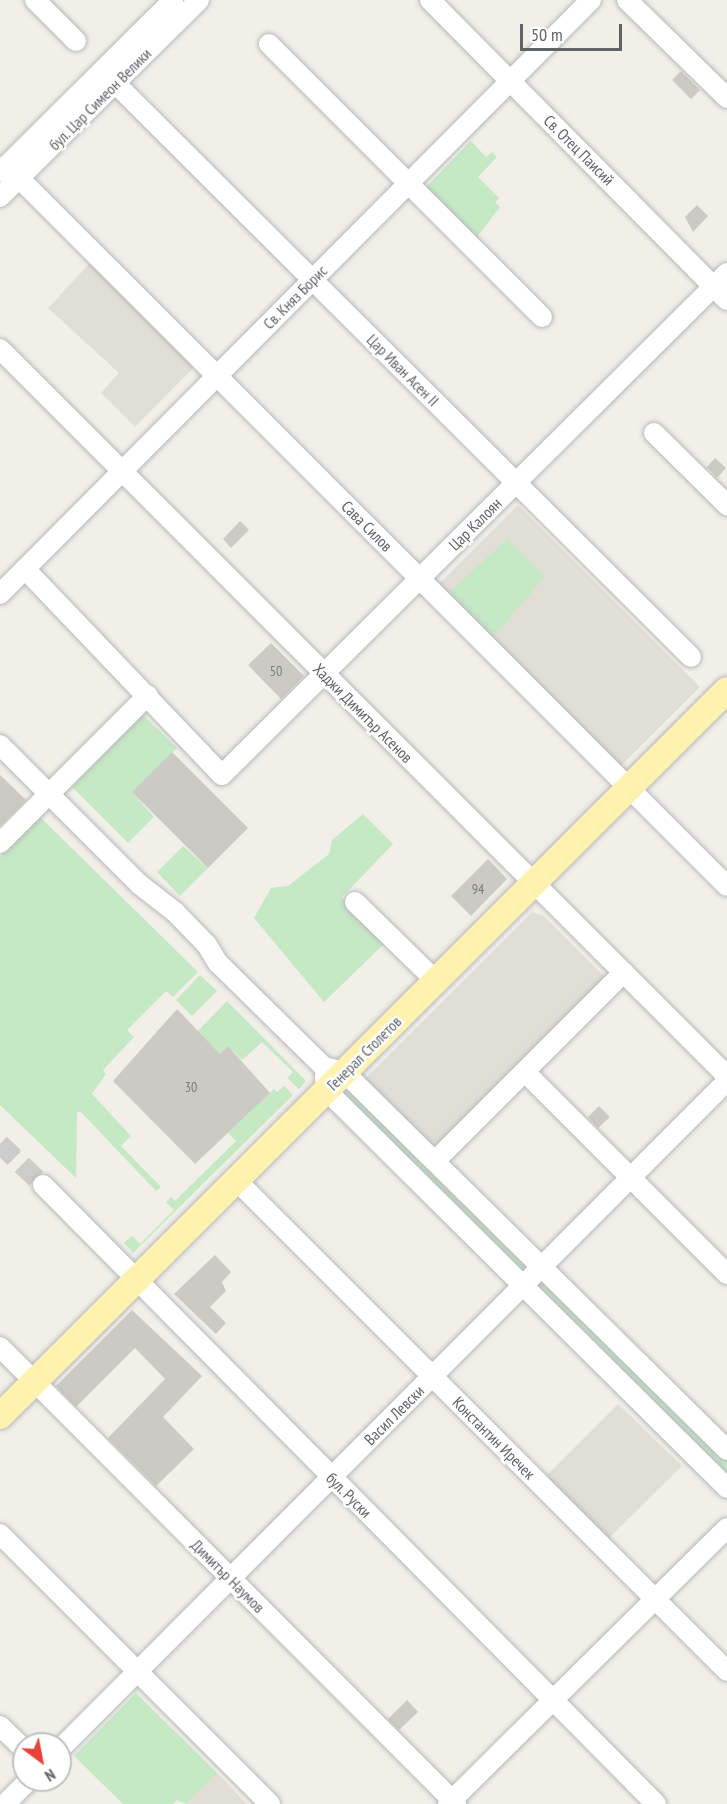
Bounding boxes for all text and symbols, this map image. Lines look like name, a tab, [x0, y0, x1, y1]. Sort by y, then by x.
scale bar	[523, 12, 625, 50]
text: 50 m	[531, 23, 563, 46]
street label: бул. Цар Симеон Велики	[44, 43, 156, 155]
street label: Св. Отец Паисий	[540, 111, 618, 189]
street label: Св. Княз Борис	[259, 261, 331, 333]
street label: Цар Иван Асен II	[363, 330, 443, 410]
street label: Цар Калоян	[445, 494, 505, 554]
street label: Сава Силов	[338, 497, 396, 555]
street label: Хаджи Димитър Асенов	[309, 659, 417, 767]
house number: 50	[270, 663, 282, 679]
house number: 94	[472, 881, 484, 897]
street label: Генерал Столетов	[323, 1012, 405, 1094]
house number: 30	[185, 1079, 197, 1095]
street label: Васил Левски	[360, 1381, 428, 1449]
street label: Константин Иречек	[449, 1393, 539, 1483]
street label: бул. Руски	[322, 1468, 376, 1522]
street label: Димитър Наумов	[187, 1535, 269, 1617]
north arrow	[12, 1732, 72, 1792]
text: N	[42, 1765, 59, 1786]

